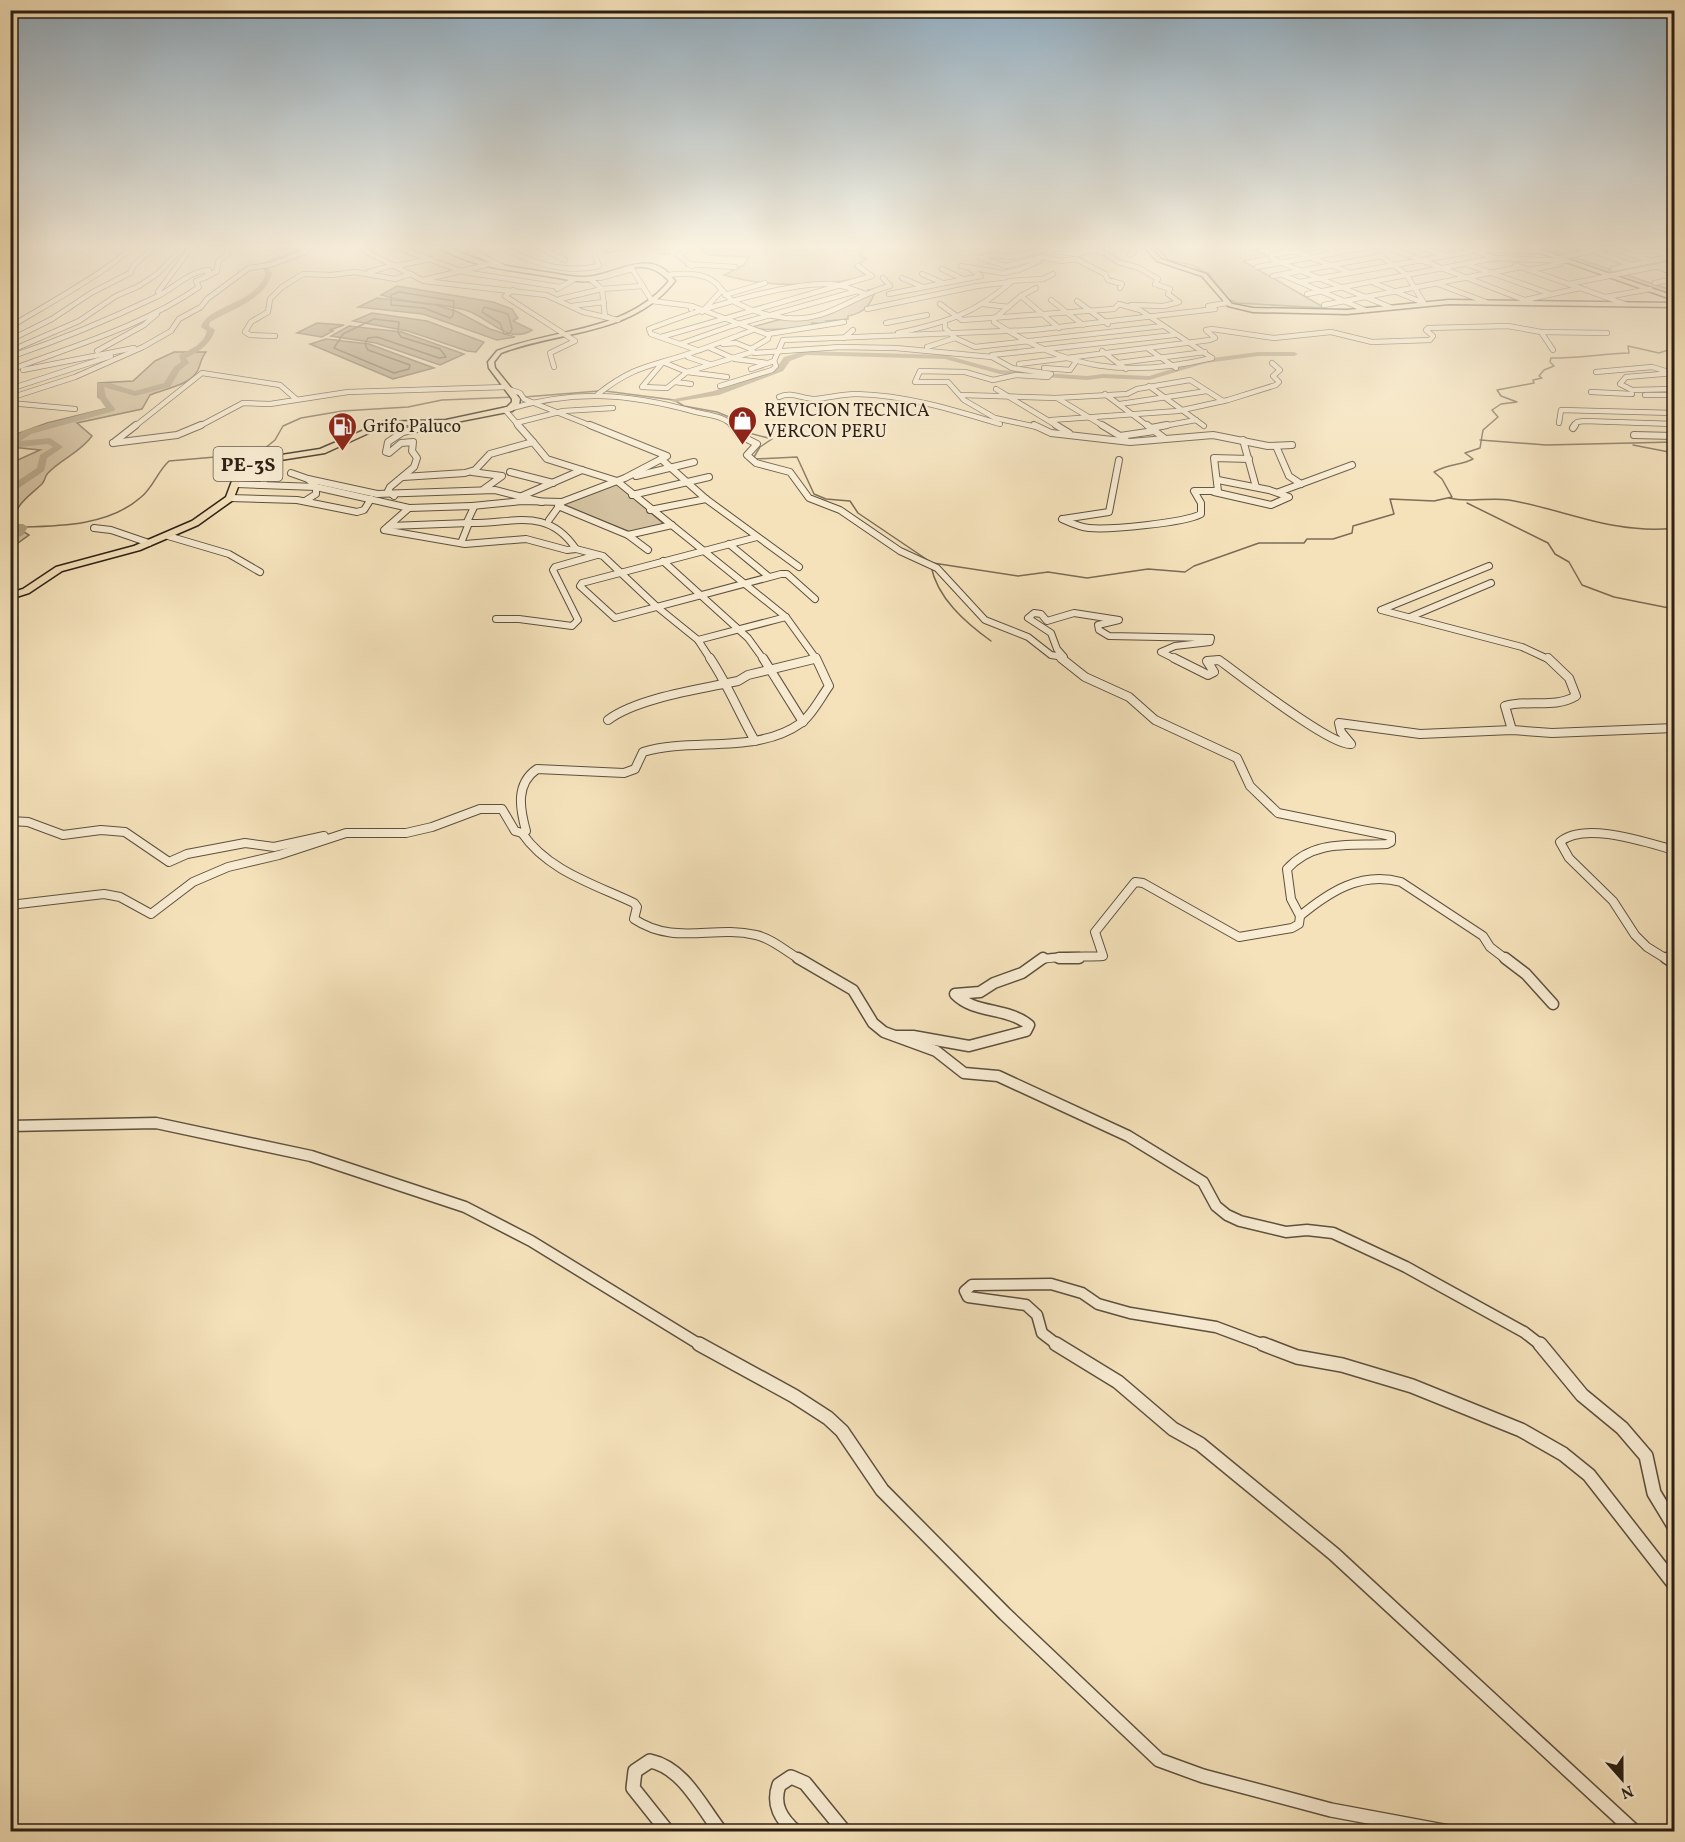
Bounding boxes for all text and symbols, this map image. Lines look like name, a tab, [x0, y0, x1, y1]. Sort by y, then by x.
place label: REVICION TECNICA VERCON PERU	[764, 399, 930, 445]
shop icon: REVICION TECNICA VERCON PERU	[727, 404, 759, 446]
fuel station icon: Grifo Paluco	[326, 410, 358, 452]
place label: Grifo Paluco	[363, 415, 461, 440]
road number: PE-3S	[214, 447, 282, 481]
north arrow	[1592, 1749, 1652, 1809]
text: N	[1617, 1779, 1636, 1804]

